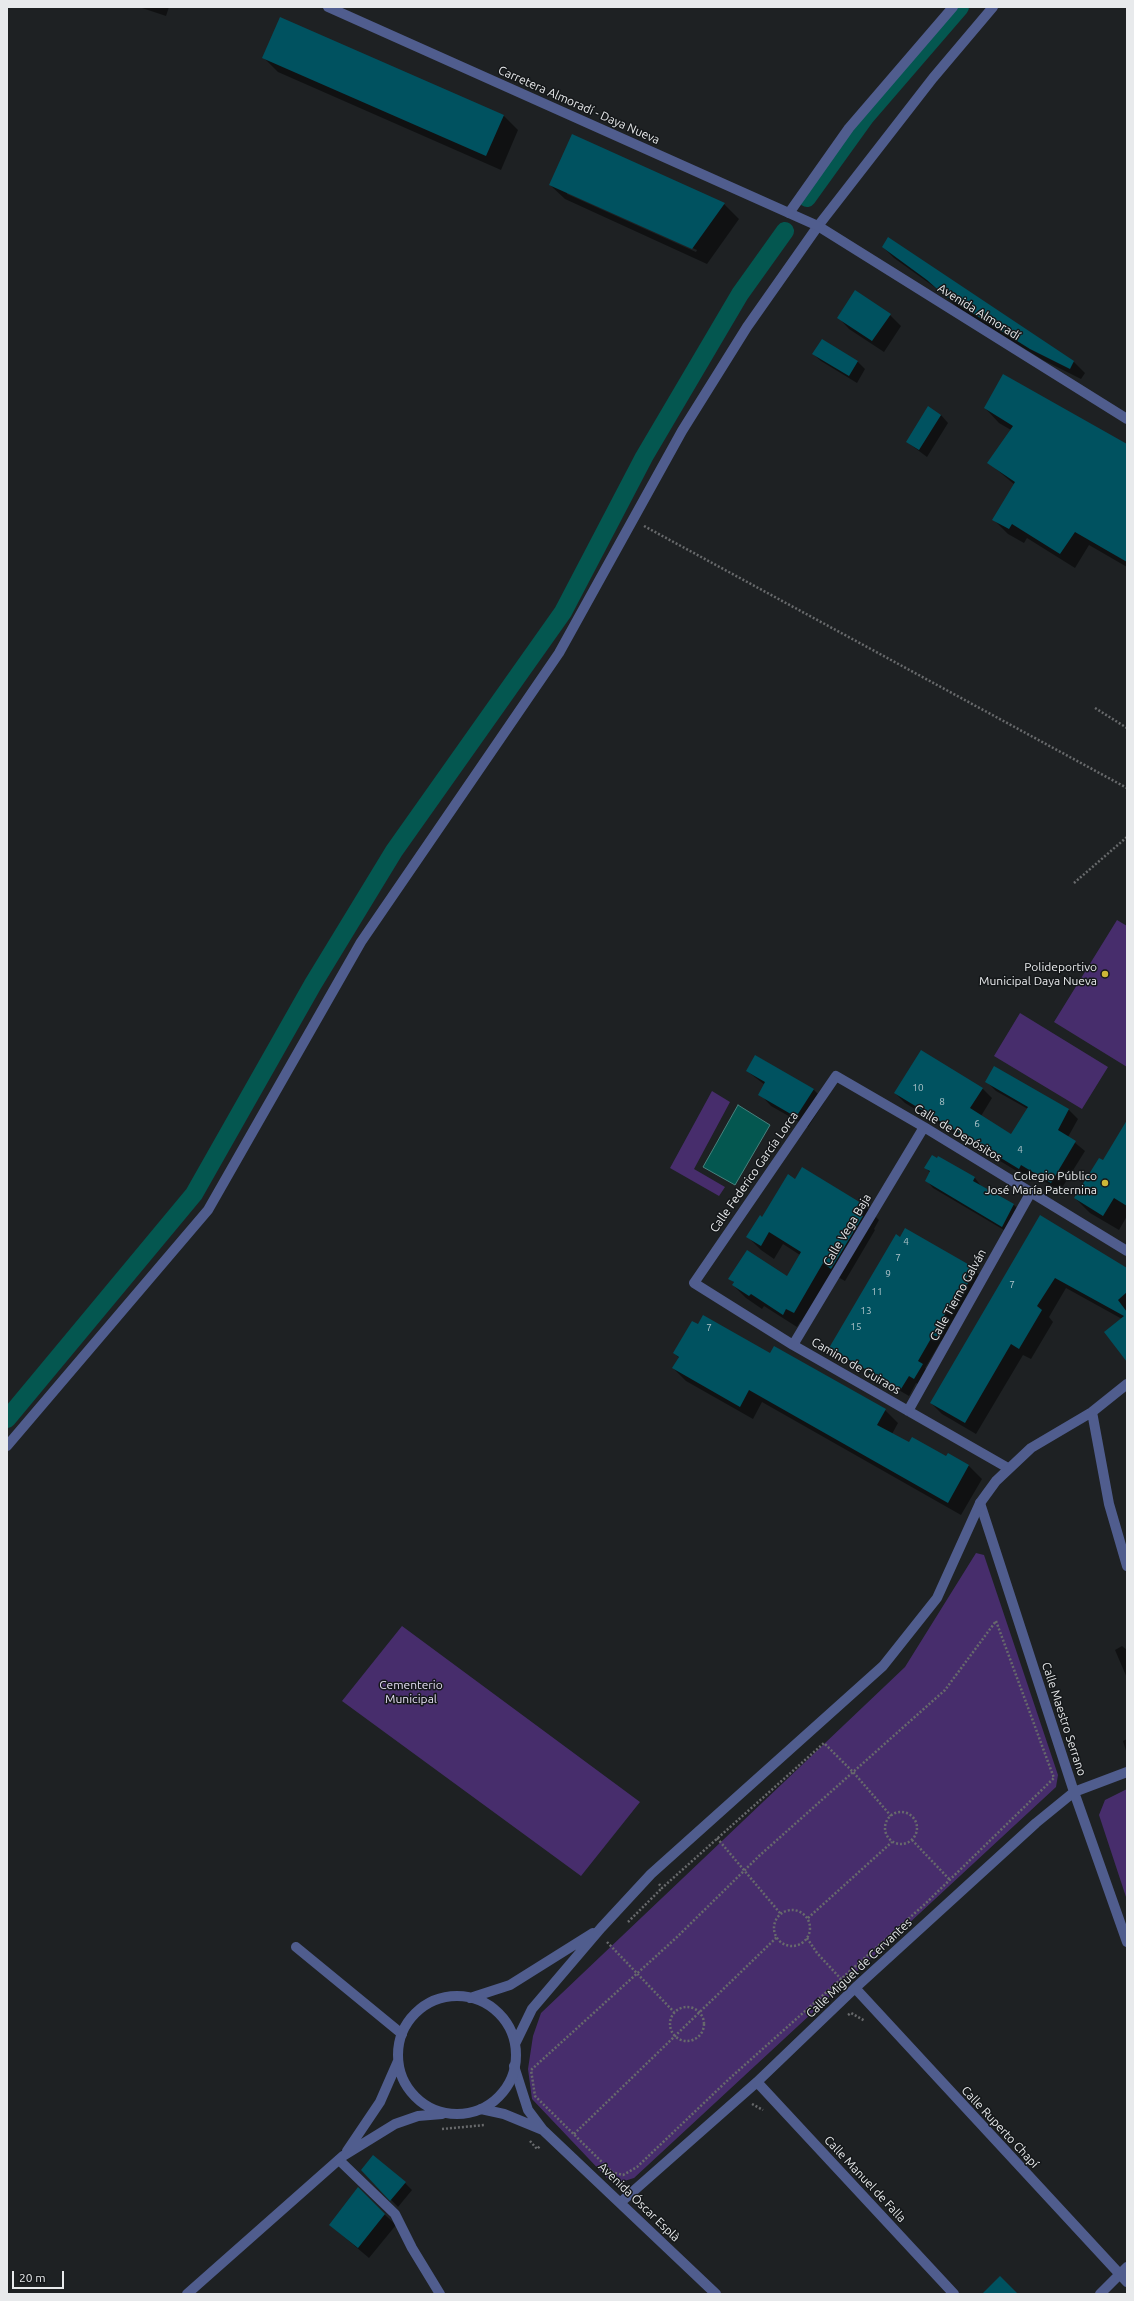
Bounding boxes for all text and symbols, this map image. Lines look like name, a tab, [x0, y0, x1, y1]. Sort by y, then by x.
street label: Carretera Almoradí - Daya Nueva	[496, 63, 662, 147]
street label: Avenida Almoradí	[935, 281, 1023, 343]
place label: Polideportivo Municipal Daya Nueva	[979, 960, 1097, 988]
marker: Polideportivo Municipal Daya Nueva	[1100, 969, 1110, 979]
house number: 10	[912, 1082, 924, 1094]
house number: 8	[939, 1096, 945, 1108]
street label: Calle de Depósitos	[912, 1101, 1004, 1165]
street label: Calle Federico García Lorca	[707, 1109, 801, 1235]
house number: 6	[974, 1118, 980, 1130]
house number: 4	[1017, 1144, 1023, 1156]
place label: Colegio Público José María Paternina	[985, 1169, 1097, 1197]
marker: Colegio Público José María Paternina	[1100, 1178, 1110, 1188]
street label: Calle Vega Baja	[820, 1191, 874, 1269]
house number: 4	[903, 1236, 909, 1248]
street label: Calle Tierno Galván	[927, 1246, 989, 1344]
house number: 7	[895, 1252, 901, 1264]
house number: 9	[885, 1268, 891, 1280]
house number: 7	[1009, 1279, 1015, 1291]
house number: 11	[871, 1286, 883, 1298]
house number: 13	[860, 1305, 872, 1317]
house number: 15	[850, 1321, 862, 1333]
house number: 7	[706, 1322, 712, 1334]
street label: Camino de Guiraos	[809, 1335, 903, 1397]
street label: Calle Maestro Serrano	[1039, 1660, 1089, 1778]
park label: Cementerio Municipal	[379, 1678, 443, 1706]
street label: Calle Miguel de Cervantes	[803, 1915, 915, 2021]
street label: Calle Ruperto Chapí	[958, 2083, 1042, 2171]
street label: Calle Manuel de Falla	[821, 2133, 909, 2225]
street label: Avenida Óscar Esplà	[595, 2159, 683, 2245]
scale bar	[14, 2263, 66, 2289]
text: 20 m	[19, 2271, 46, 2284]

